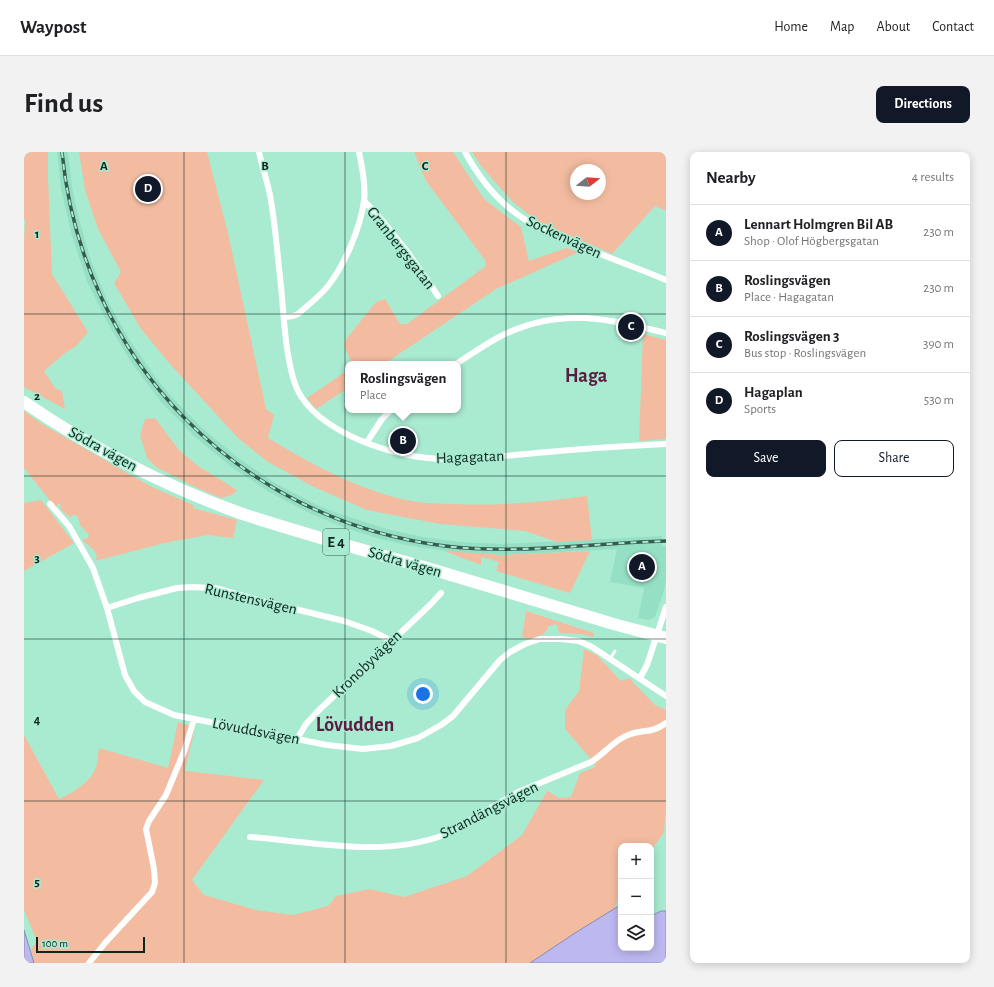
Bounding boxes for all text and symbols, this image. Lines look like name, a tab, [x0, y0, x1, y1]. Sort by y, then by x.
text: Waypost	[20, 18, 87, 37]
text: Home	[774, 20, 808, 34]
text: Map	[830, 20, 854, 34]
text: About	[876, 20, 910, 34]
text: Contact	[932, 20, 974, 34]
button: Directions	[876, 86, 970, 123]
text: Find us	[24, 90, 103, 118]
text: A	[100, 160, 108, 173]
text: B	[261, 160, 269, 173]
text: C	[422, 160, 429, 173]
north arrow	[570, 164, 606, 200]
text: Nearby	[706, 169, 756, 186]
text: 4 results	[912, 171, 954, 184]
pin: D	[135, 174, 161, 204]
street label: Granbergsgatan	[364, 204, 438, 292]
street label: Sockenvägen	[524, 213, 604, 261]
text: Lennart Holmgren Bil AB	[744, 217, 893, 232]
text: A	[715, 226, 723, 239]
text: 230 m	[923, 226, 954, 239]
text: 1	[35, 228, 39, 241]
text: Shop · Olof Högbergsgatan	[744, 235, 879, 248]
text: Roslingsvägen	[744, 273, 831, 288]
text: B	[715, 282, 723, 295]
text: 230 m	[923, 282, 954, 295]
text: Place · Hagagatan	[744, 291, 834, 304]
pin: C	[618, 312, 644, 342]
text: Roslingsvägen 3	[744, 329, 839, 344]
text: C	[716, 338, 722, 351]
text: 390 m	[923, 338, 954, 351]
text: Bus stop · Roslingsvägen	[744, 347, 866, 360]
popup	[345, 361, 461, 413]
district label: Haga	[565, 366, 608, 386]
text: Roslingsvägen	[360, 371, 446, 386]
text: Hagaplan	[744, 385, 803, 400]
text: Place	[360, 389, 387, 402]
text: 2	[34, 390, 40, 403]
text: D	[715, 394, 723, 407]
text: 530 m	[924, 394, 954, 407]
text: Sports	[744, 403, 776, 416]
street label: Södra vägen	[66, 424, 140, 474]
pin: B	[390, 426, 416, 456]
button: Save	[706, 440, 826, 477]
button: Share	[834, 440, 954, 477]
street label: Hagagatan	[435, 448, 505, 466]
road number: E 4	[323, 529, 349, 555]
street label: Södra vägen	[366, 544, 444, 580]
text: 3	[34, 552, 40, 565]
pin: A	[629, 552, 655, 582]
street label: Runstensvägen	[203, 581, 299, 617]
street label: Kronobyvägen	[329, 627, 406, 702]
your location	[413, 684, 433, 704]
text: 4	[34, 714, 41, 727]
street label: Lövuddsvägen	[211, 715, 301, 747]
district label: Lövudden	[316, 715, 394, 735]
street label: Strandängsvägen	[437, 778, 541, 842]
map controls	[618, 843, 654, 951]
button: +	[618, 843, 654, 879]
text: 5	[34, 876, 40, 889]
button: −	[618, 879, 654, 915]
button: layers	[618, 915, 654, 951]
scale bar	[36, 935, 145, 954]
text: 100 m	[42, 938, 68, 949]

